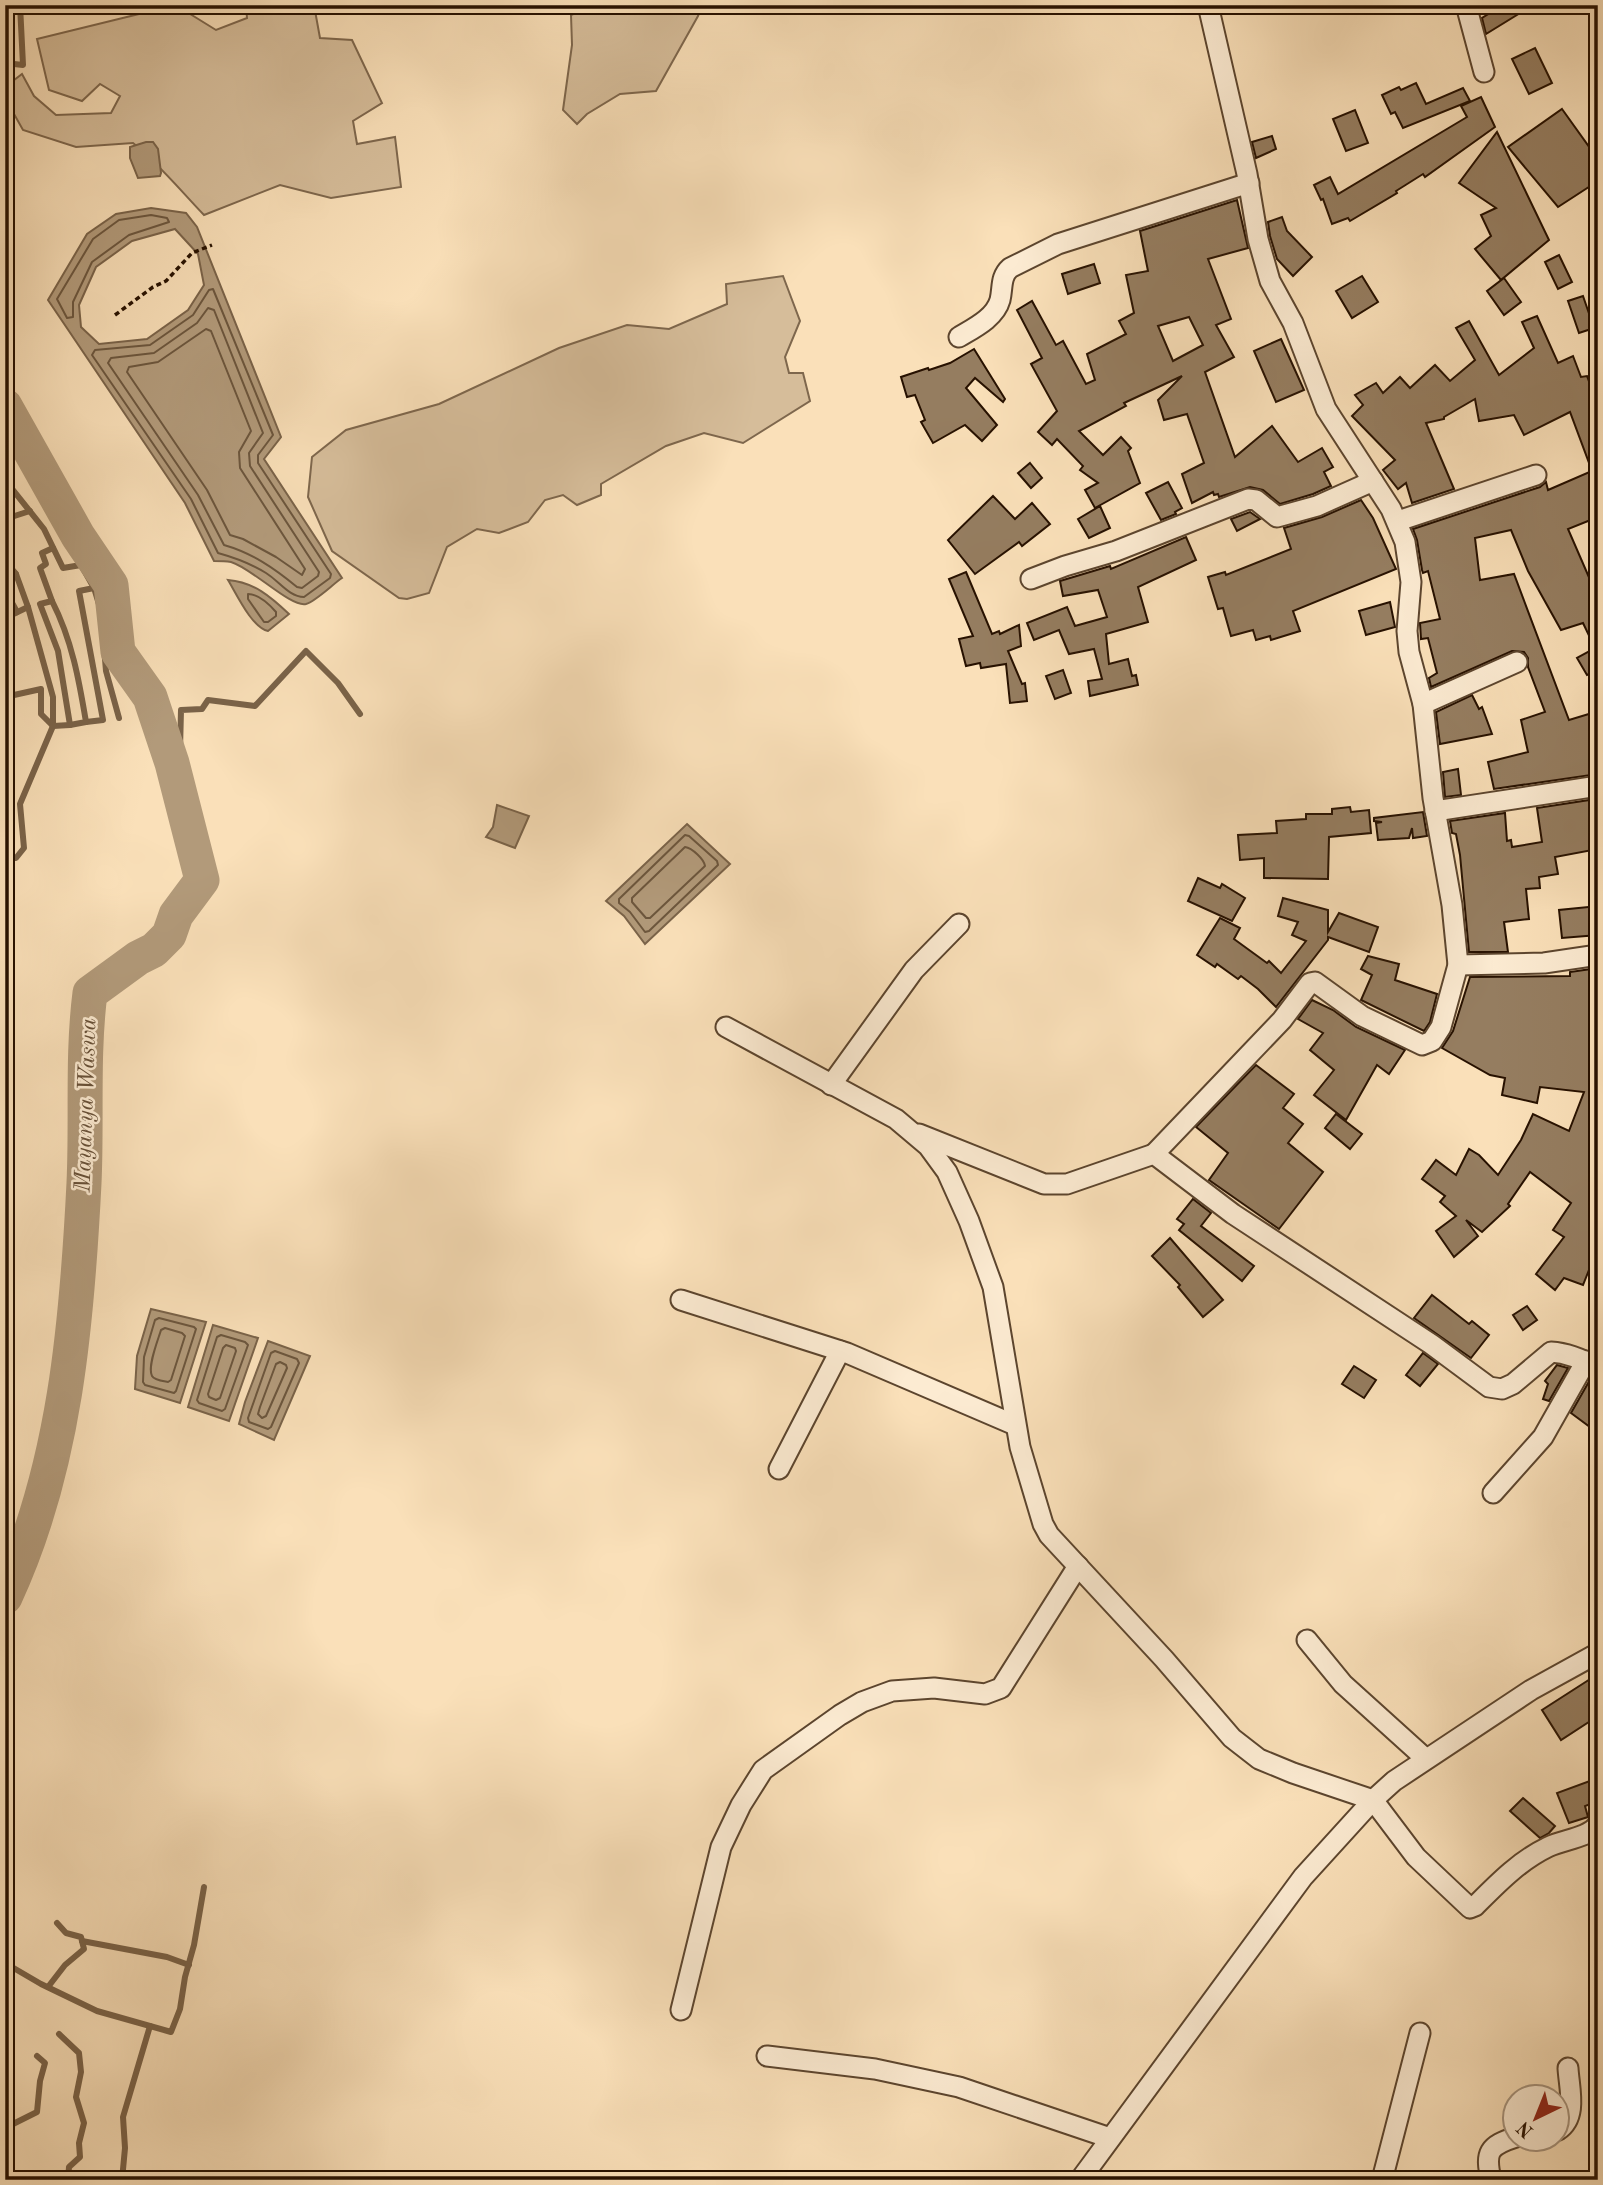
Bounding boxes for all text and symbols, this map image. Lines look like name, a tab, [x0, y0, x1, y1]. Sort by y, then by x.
water label: Mayanya Waswa	[71, 1017, 102, 1194]
north arrow	[1502, 2084, 1572, 2154]
text: N	[1514, 2116, 1538, 2141]

